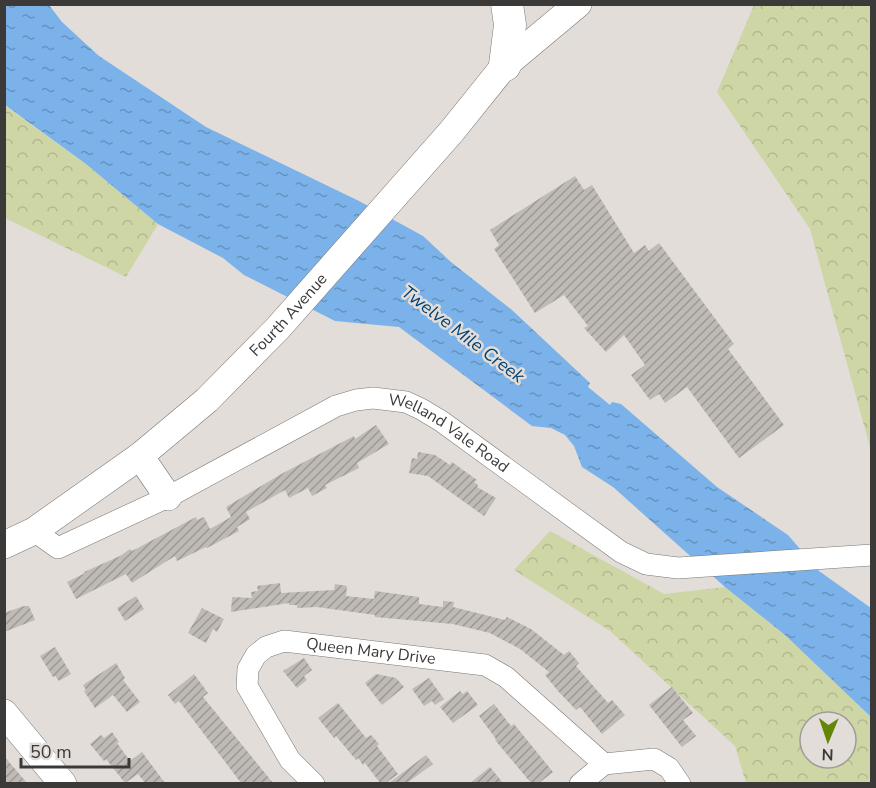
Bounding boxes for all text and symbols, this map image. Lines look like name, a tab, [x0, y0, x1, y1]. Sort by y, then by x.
street label: Fourth Avenue	[245, 269, 332, 362]
water label: Twelve Mile Creek	[397, 280, 530, 389]
street label: Welland Vale Road	[387, 389, 513, 478]
street label: Queen Mary Drive	[305, 633, 437, 670]
north arrow	[798, 710, 858, 770]
scale bar	[21, 731, 129, 769]
text: 50 m	[30, 740, 72, 764]
text: N	[821, 743, 834, 765]

